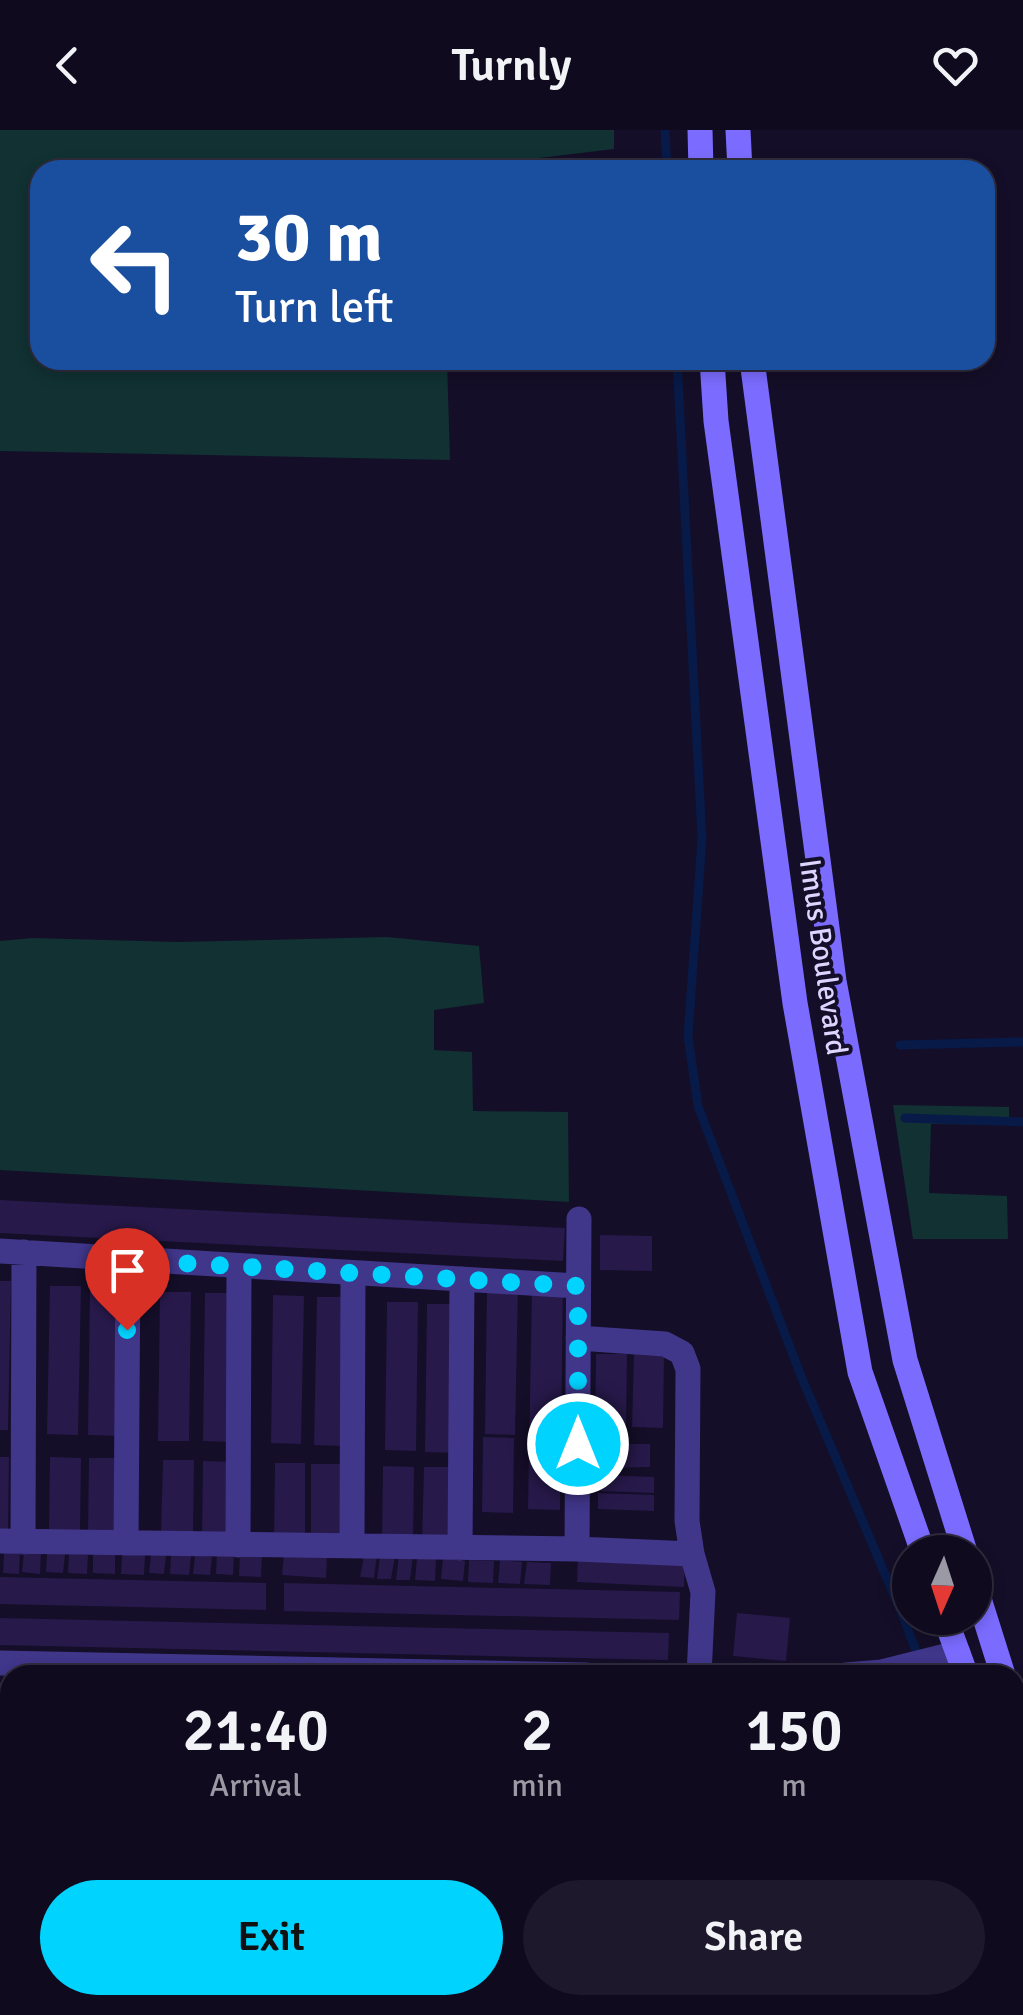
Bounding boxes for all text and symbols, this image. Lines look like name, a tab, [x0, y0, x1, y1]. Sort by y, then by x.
icon: back	[40, 38, 95, 93]
text: Turnly	[451, 38, 572, 93]
icon: heart	[928, 38, 983, 93]
text: 30 m	[235, 194, 383, 280]
icon: left	[70, 200, 200, 330]
text: Turn left	[235, 280, 394, 335]
street label: Imus Boulevard	[791, 857, 855, 1057]
pin	[85, 1228, 170, 1331]
icon: arrive	[100, 1243, 155, 1298]
position arrow	[526, 1392, 630, 1496]
north arrow	[892, 1535, 992, 1635]
map controls	[892, 1535, 992, 1635]
text: 21:40	[182, 1694, 329, 1768]
text: 2	[521, 1694, 553, 1768]
text: 150	[745, 1694, 843, 1768]
text: Arrival	[210, 1766, 302, 1805]
text: min	[511, 1766, 563, 1805]
text: m	[781, 1766, 807, 1805]
button: Exit	[40, 1880, 503, 1995]
button: Share	[523, 1880, 985, 1995]

